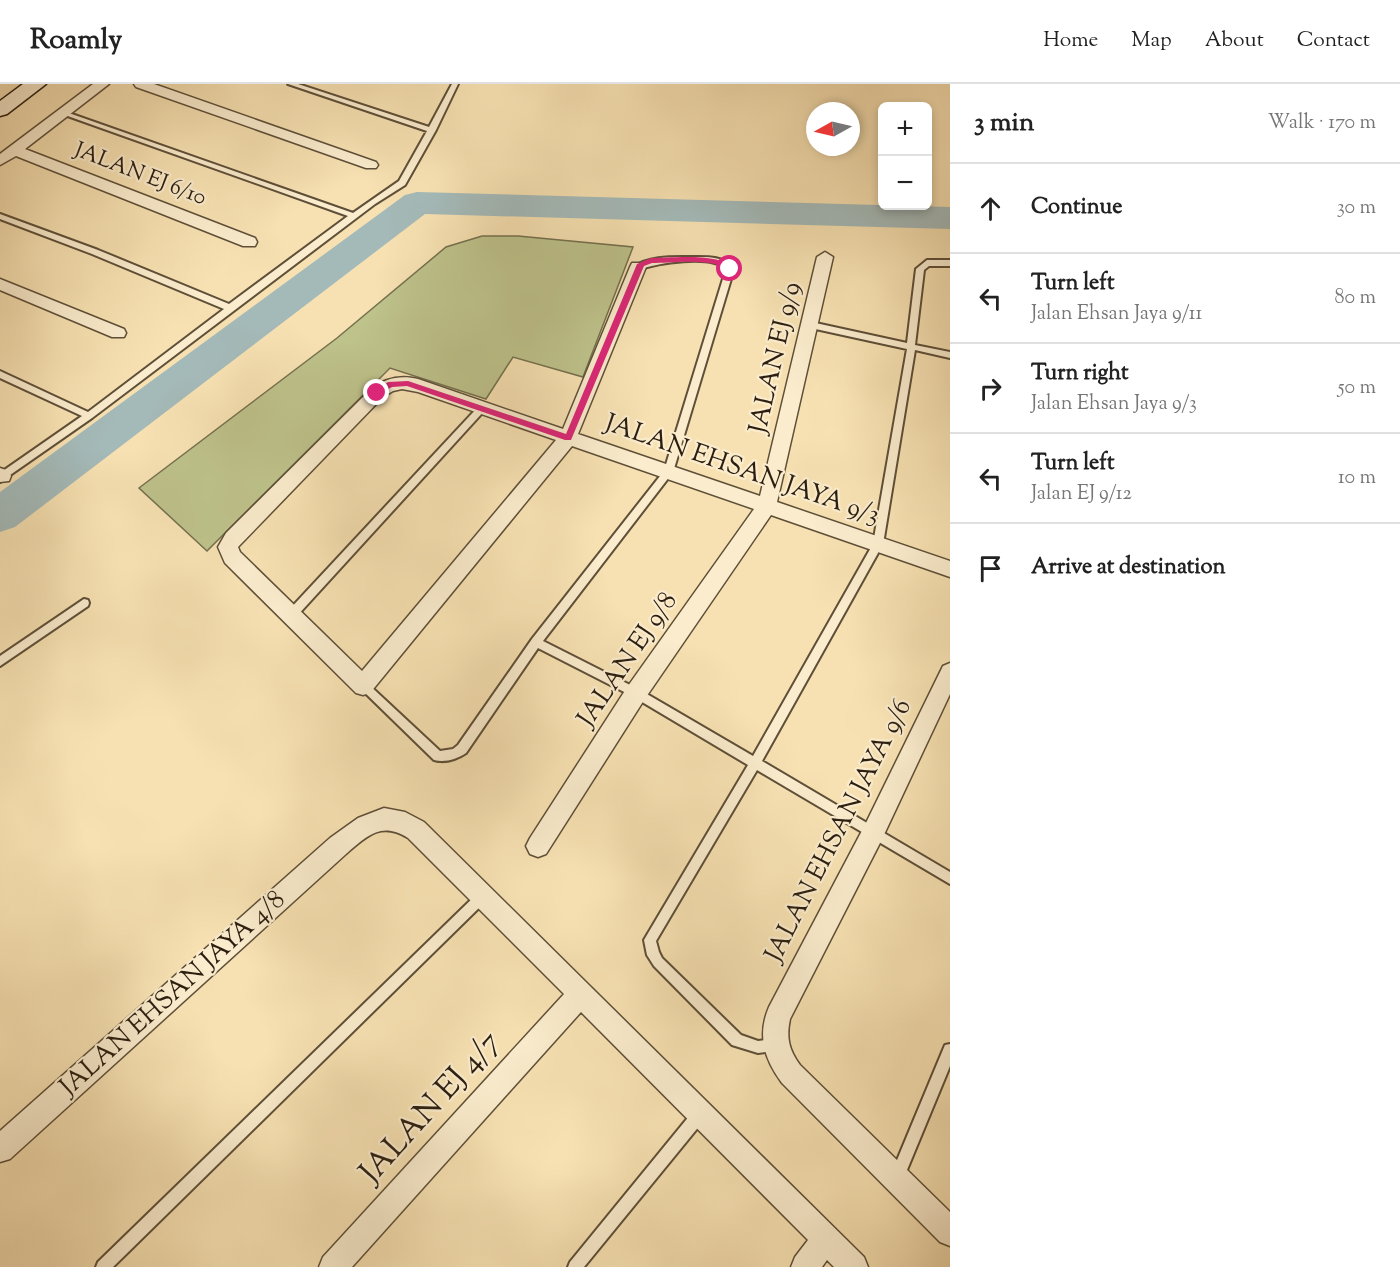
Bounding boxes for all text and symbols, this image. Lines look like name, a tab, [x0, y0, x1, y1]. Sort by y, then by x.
text: Roamly	[30, 21, 122, 61]
text: Home	[1043, 26, 1098, 56]
text: Map	[1131, 26, 1172, 56]
text: About	[1205, 26, 1264, 56]
text: Contact	[1297, 26, 1370, 56]
north arrow	[806, 102, 860, 156]
map controls	[878, 102, 932, 210]
button: +	[878, 102, 932, 156]
text: 3 min	[974, 105, 1034, 142]
text: Walk · 170 m	[1268, 109, 1376, 138]
street label: JALAN EJ 6/10	[68, 135, 211, 215]
button: −	[878, 156, 932, 210]
icon: ahead	[974, 192, 1007, 225]
text: Continue	[1031, 192, 1122, 224]
text: 30 m	[1337, 194, 1376, 223]
route start	[716, 255, 742, 281]
text: Turn left	[1031, 268, 1114, 300]
street label: JALAN EJ 9/9	[740, 279, 811, 439]
icon: left	[974, 282, 1007, 315]
text: 80 m	[1335, 284, 1376, 313]
text: Jalan Ehsan Jaya 9/11	[1031, 300, 1202, 329]
text: Turn right	[1031, 358, 1128, 390]
icon: right	[974, 372, 1007, 405]
text: 50 m	[1338, 374, 1376, 403]
route end	[363, 379, 389, 405]
text: Jalan Ehsan Jaya 9/3	[1031, 390, 1197, 419]
street label: JALAN EHSAN JAYA 9/3	[598, 405, 884, 534]
text: Turn left	[1031, 448, 1114, 480]
icon: left	[974, 462, 1007, 495]
text: 10 m	[1338, 464, 1376, 493]
text: Jalan EJ 9/12	[1031, 480, 1132, 509]
icon: arrive	[974, 552, 1007, 585]
text: Arrive at destination	[1031, 552, 1226, 584]
street label: JALAN EJ 9/8	[568, 585, 687, 737]
street label: JALAN EHSAN JAYA 9/6	[756, 693, 922, 971]
street label: JALAN EHSAN JAYA 4/8	[51, 883, 294, 1107]
street label: JALAN EJ 4/7	[348, 1021, 512, 1196]

